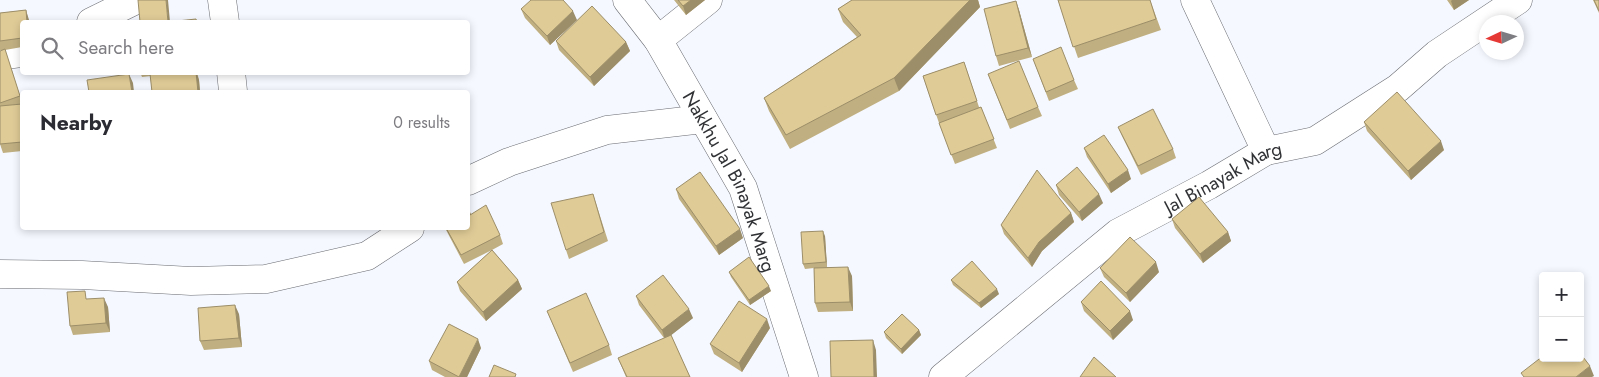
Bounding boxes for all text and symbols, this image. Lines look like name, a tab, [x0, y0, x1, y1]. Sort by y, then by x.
north arrow	[1479, 15, 1524, 60]
search box	[20, 20, 470, 75]
icon: search	[38, 34, 66, 62]
text: Search here	[78, 34, 174, 61]
street label: Nakkhu Jal Binayak Marg	[676, 86, 783, 276]
text: Nearby	[40, 108, 112, 138]
text: 0 results	[393, 111, 450, 134]
street label: Jal Binayak Marg	[1156, 135, 1284, 221]
map controls	[1539, 272, 1584, 362]
button: +	[1539, 272, 1584, 317]
button: −	[1539, 317, 1584, 362]

